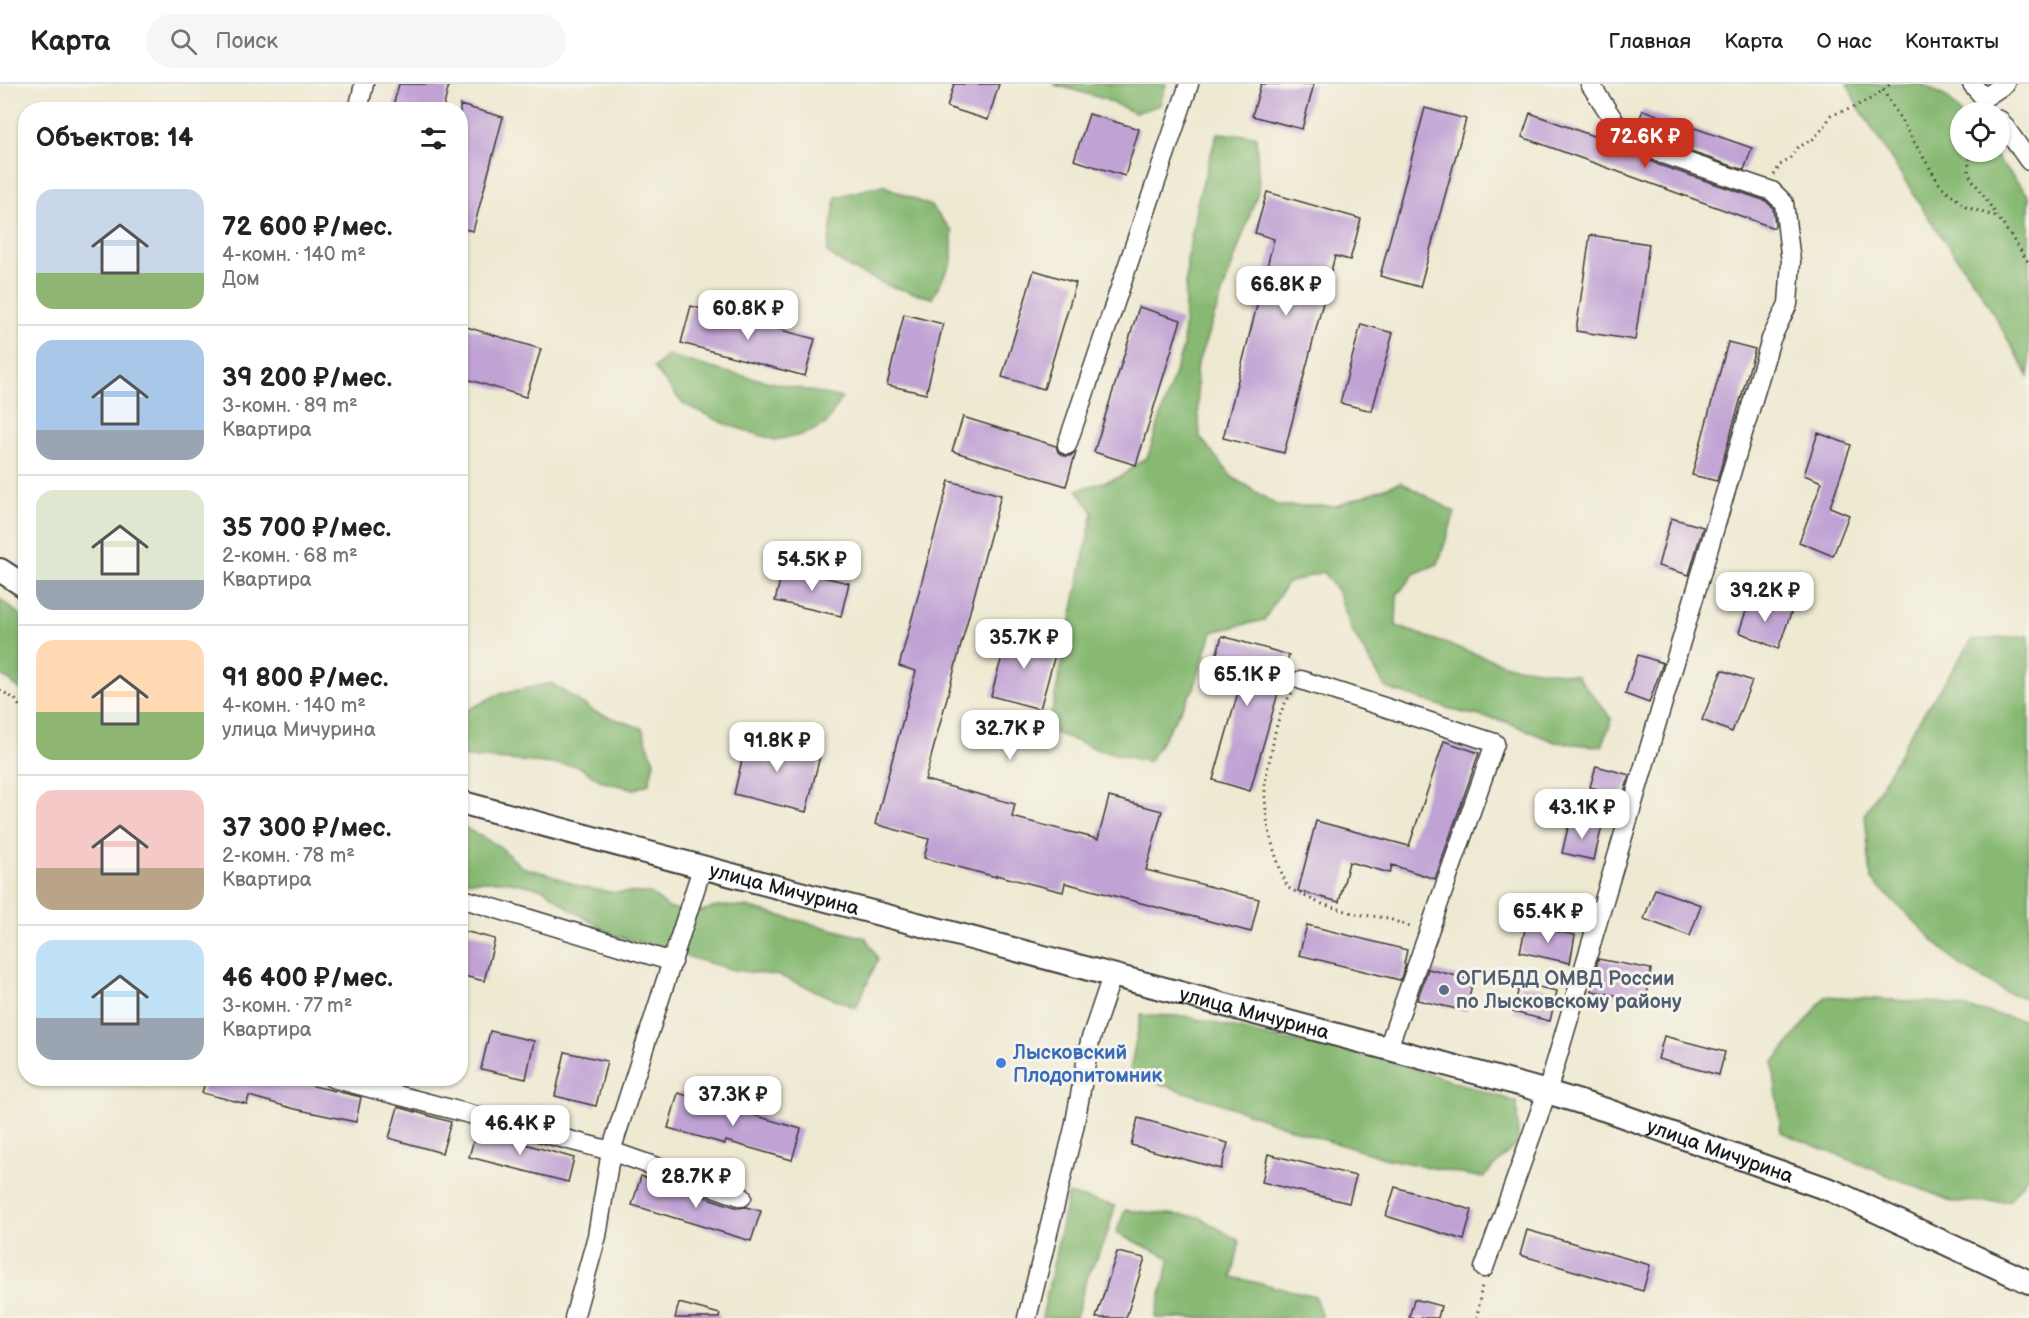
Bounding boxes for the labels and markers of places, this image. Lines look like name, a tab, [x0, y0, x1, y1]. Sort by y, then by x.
pin: 72.6K ₽	[1590, 118, 1700, 169]
pin: 66.8K ₽	[1231, 266, 1341, 317]
pin: 60.8K ₽	[693, 290, 803, 341]
pin: 54.5K ₽	[757, 541, 867, 592]
pin: 39.2K ₽	[1710, 572, 1820, 623]
pin: 35.7K ₽	[969, 619, 1079, 670]
pin: 65.1K ₽	[1192, 656, 1302, 707]
pin: 32.7K ₽	[955, 710, 1065, 761]
pin: 91.8K ₽	[722, 722, 832, 773]
pin: 43.1K ₽	[1527, 789, 1637, 840]
pin: 65.4K ₽	[1493, 893, 1603, 944]
place label: ОГИБДД ОМВД России по Лысковскому району	[1456, 967, 1682, 1014]
marker: ОГИБДД ОМВД России по Лысковскому району	[1437, 983, 1451, 997]
place label: Лысковский Плодопитомник	[1012, 1041, 1163, 1088]
marker: Лысковский Плодопитомник	[994, 1056, 1008, 1070]
pin: 37.3K ₽	[678, 1076, 788, 1127]
pin: 46.4K ₽	[465, 1105, 575, 1156]
pin: 28.7K ₽	[641, 1158, 751, 1209]

